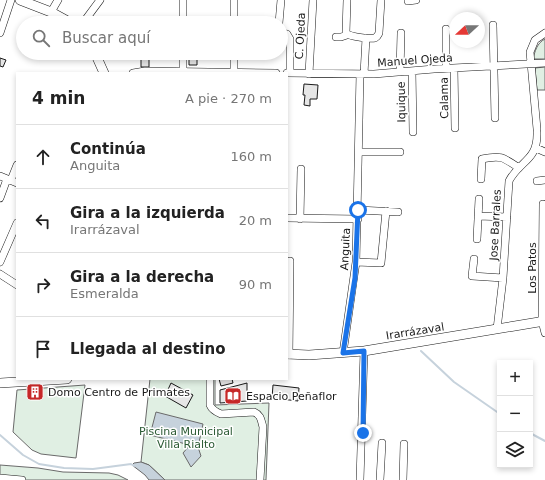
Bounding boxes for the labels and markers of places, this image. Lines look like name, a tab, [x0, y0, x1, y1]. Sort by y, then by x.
building icon: Domo Centro de Primates	[25, 382, 45, 402]
place label: Domo Centro de Primates	[48, 386, 190, 399]
library icon: Espacio Peñaflor	[223, 386, 243, 406]
place label: Espacio Peñaflor	[246, 390, 337, 403]

